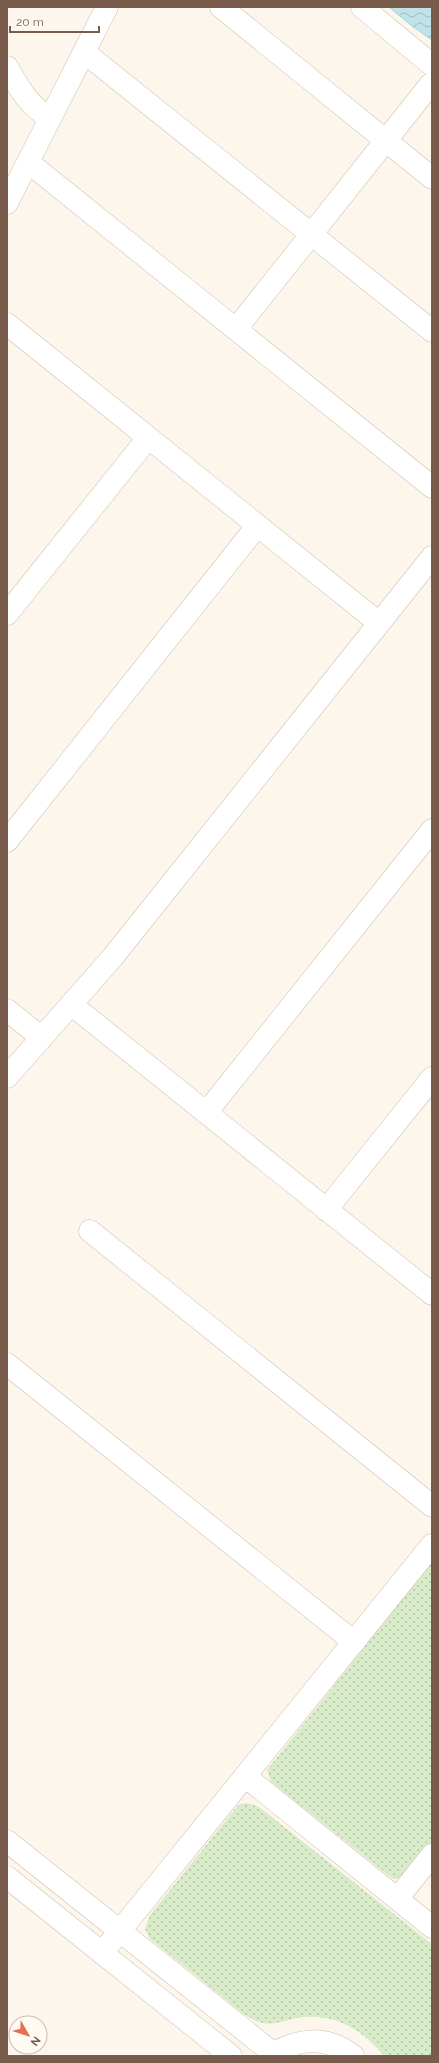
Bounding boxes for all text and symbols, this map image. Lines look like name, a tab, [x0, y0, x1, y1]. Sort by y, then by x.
scale bar	[10, 8, 99, 34]
text: 20 m	[16, 15, 44, 29]
north arrow	[8, 2015, 48, 2055]
text: N	[28, 2034, 43, 2048]

